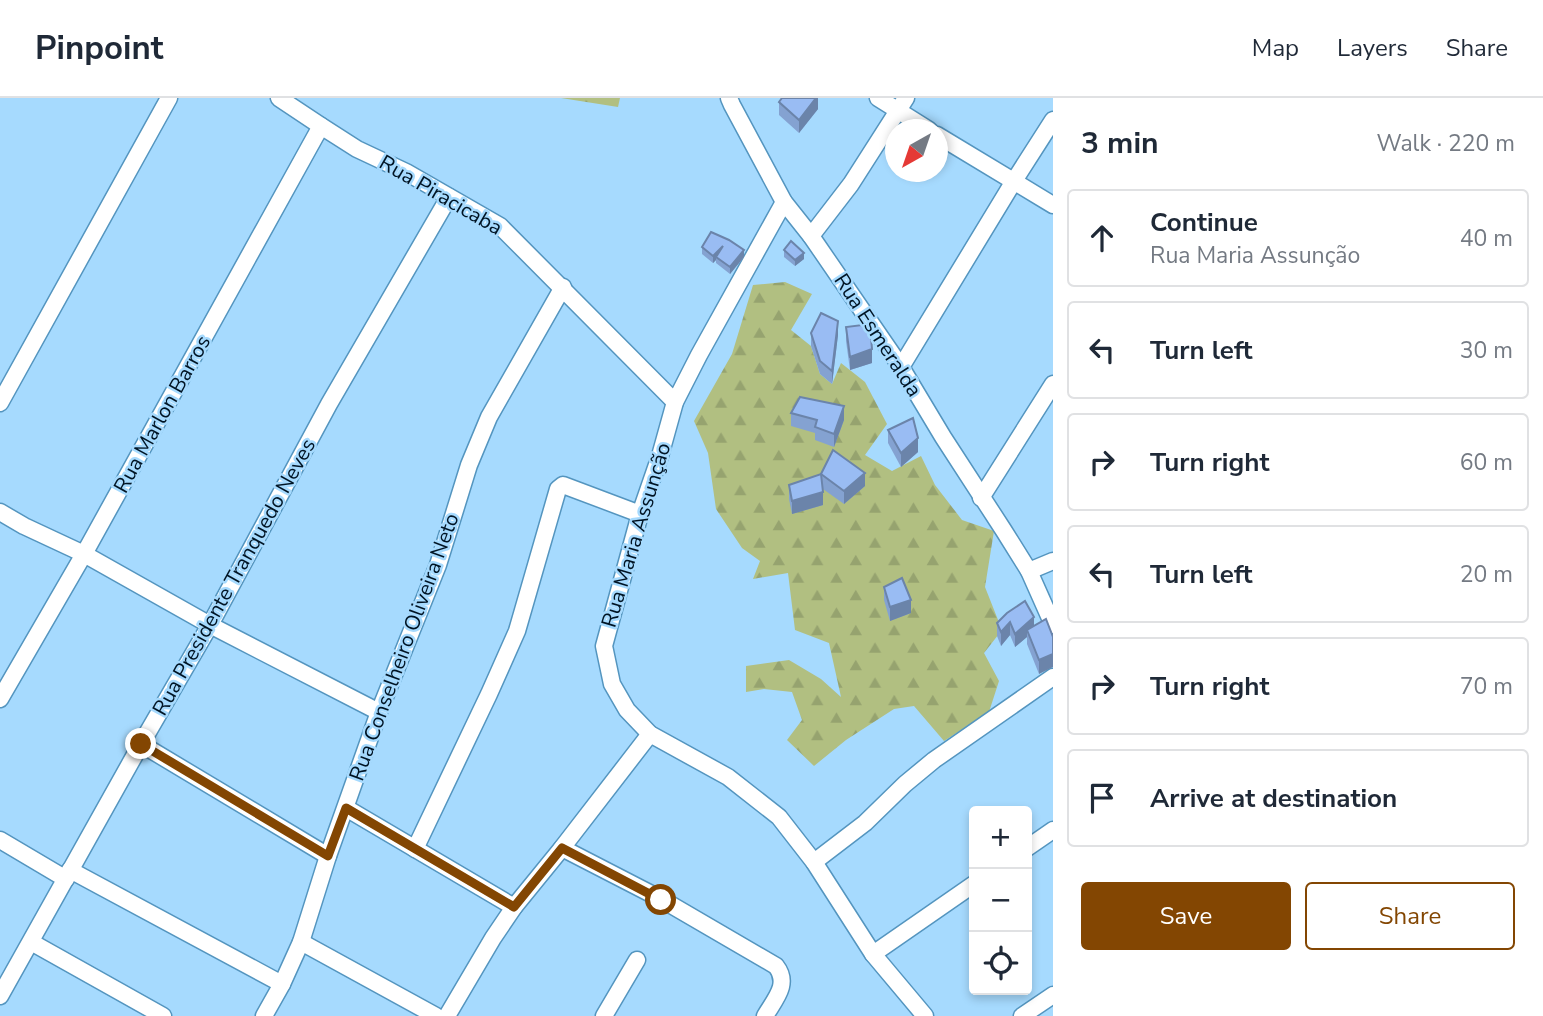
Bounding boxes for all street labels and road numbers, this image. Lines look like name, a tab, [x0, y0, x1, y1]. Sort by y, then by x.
street label: Rua Piracicaba	[374, 148, 508, 242]
street label: Rua Esmeralda	[828, 268, 928, 402]
street label: Rua Marlon Barros	[107, 330, 217, 498]
street label: Rua Presidente Tranquedo Neves	[146, 433, 322, 721]
street label: Rua Maria Assunção	[595, 439, 677, 631]
street label: Rua Conselheiro Oliveira Neto	[342, 509, 466, 785]

